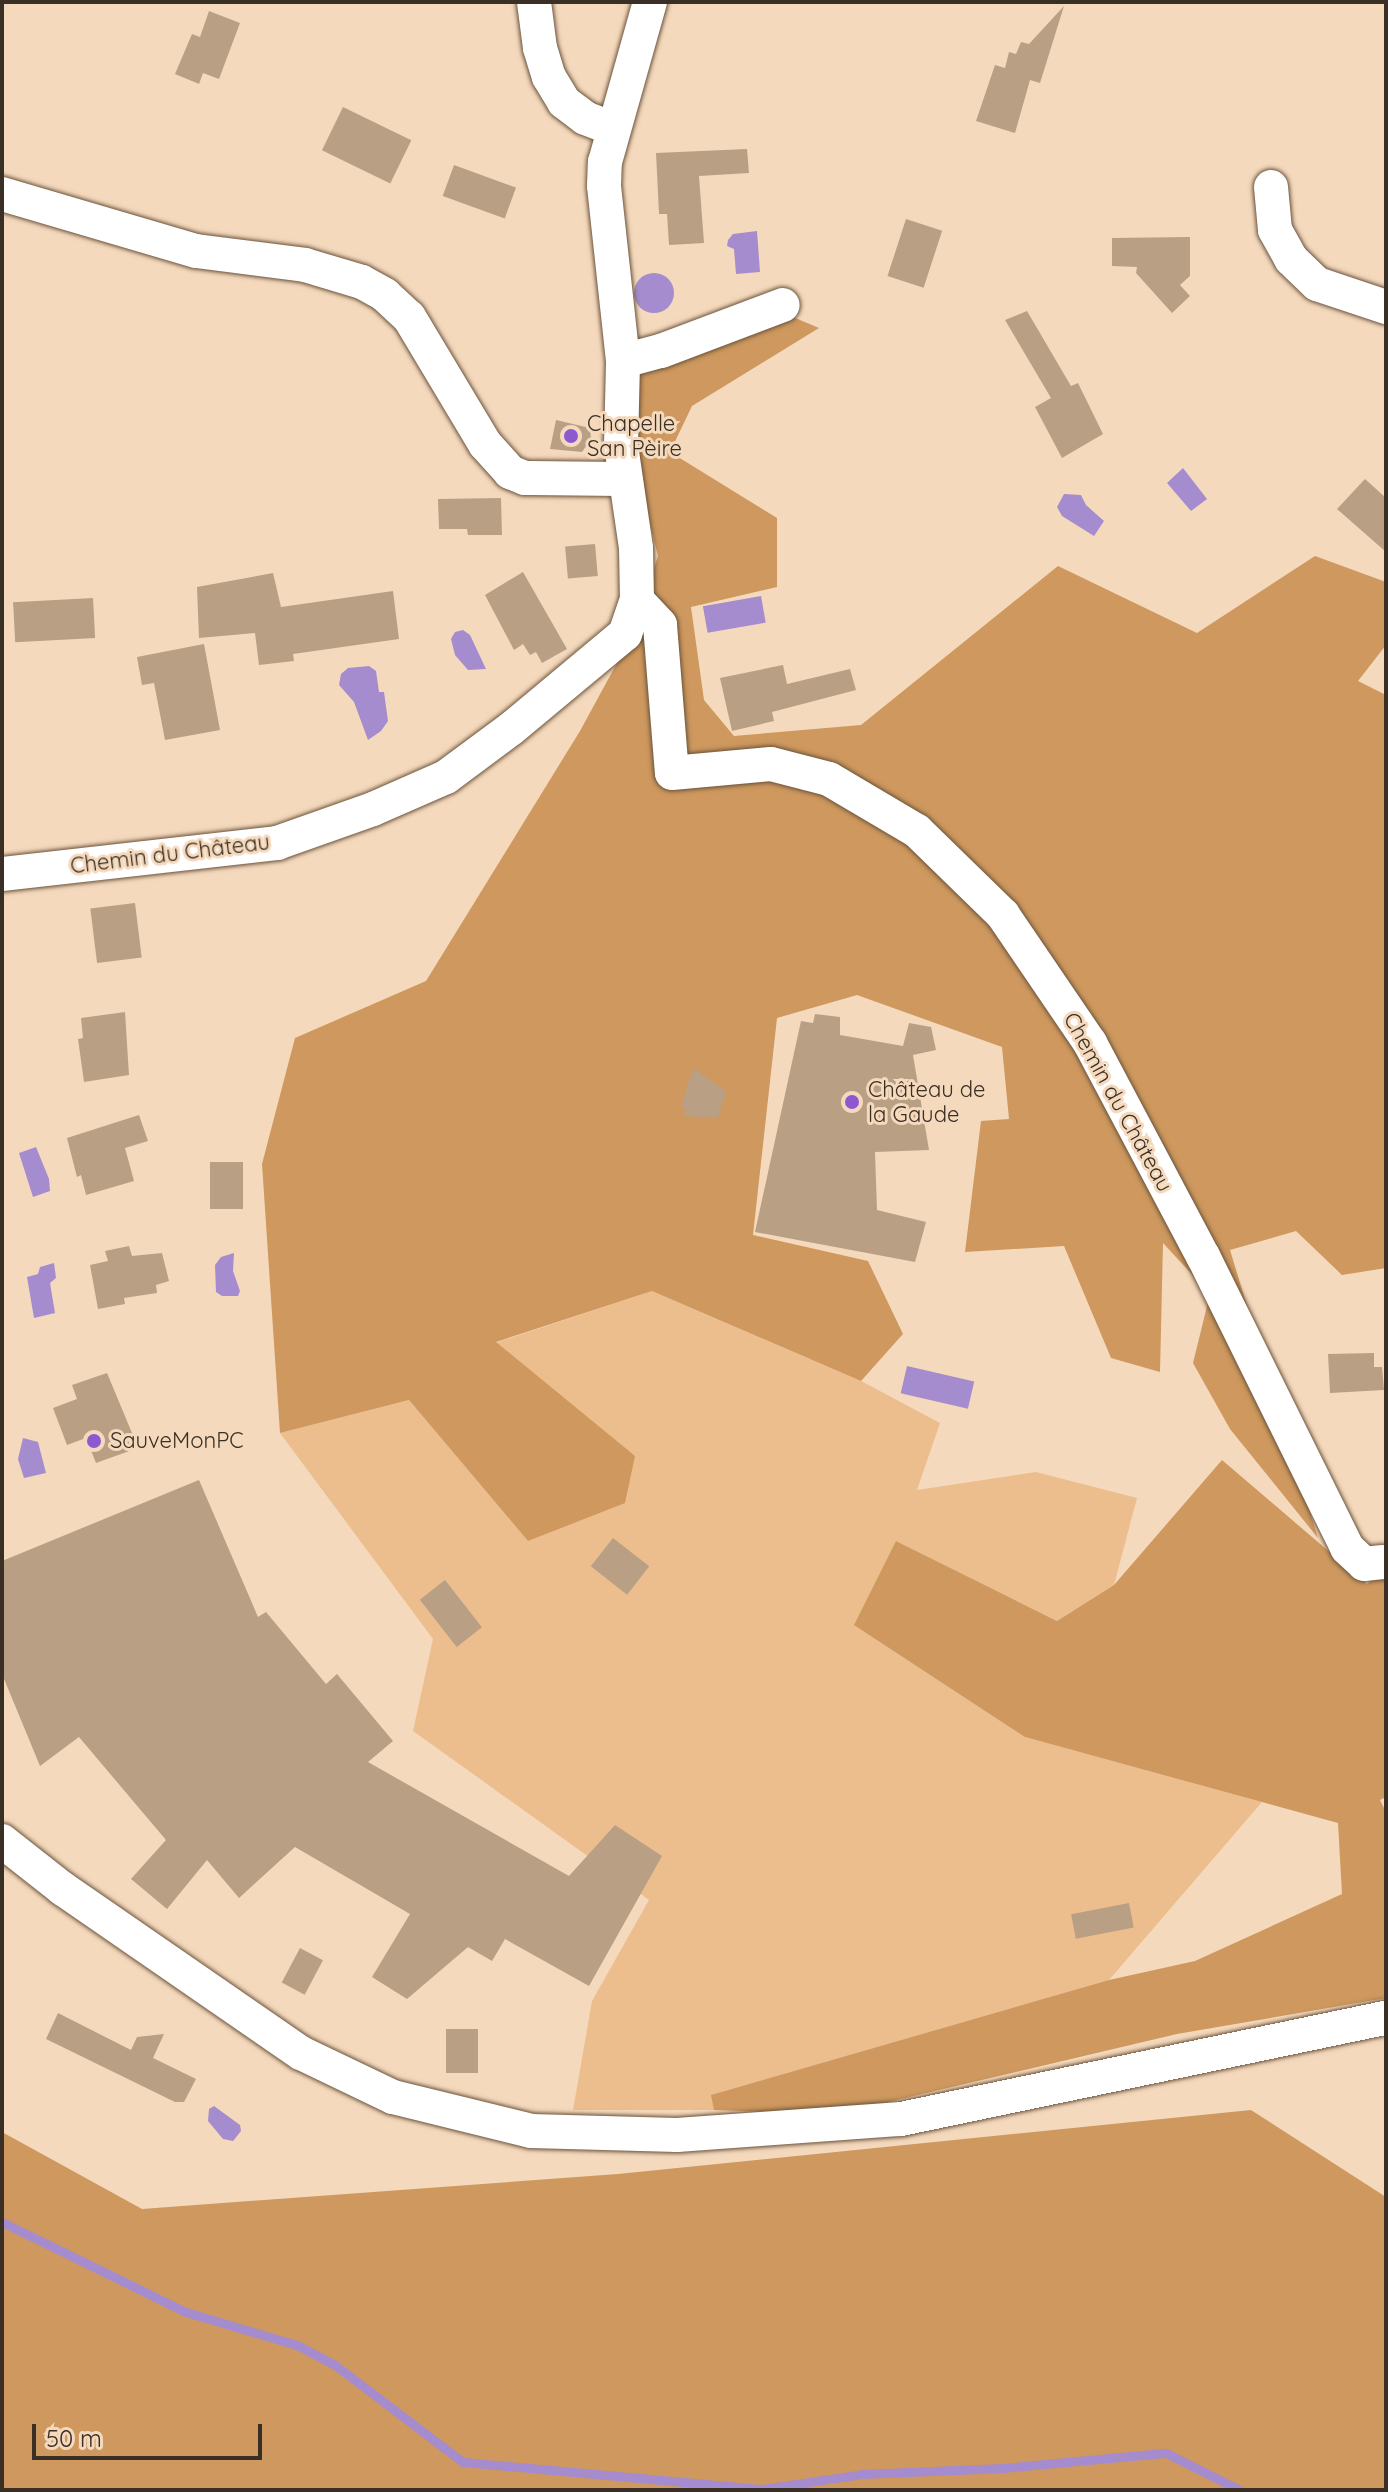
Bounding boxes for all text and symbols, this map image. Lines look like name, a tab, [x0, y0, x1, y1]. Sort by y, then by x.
place label: Chapelle San Pèire	[587, 410, 682, 462]
marker: Chapelle San Pèire	[562, 427, 580, 445]
street label: Chemin du Château	[69, 829, 271, 879]
street label: Chemin du Château	[1058, 1008, 1178, 1196]
place label: Château de la Gaude	[868, 1076, 985, 1128]
marker: Château de la Gaude	[843, 1093, 861, 1111]
place label: SauveMonPC	[110, 1428, 244, 1454]
marker: SauveMonPC	[85, 1432, 103, 1450]
scale bar	[36, 2408, 266, 2458]
text: 50 m	[46, 2423, 102, 2453]

